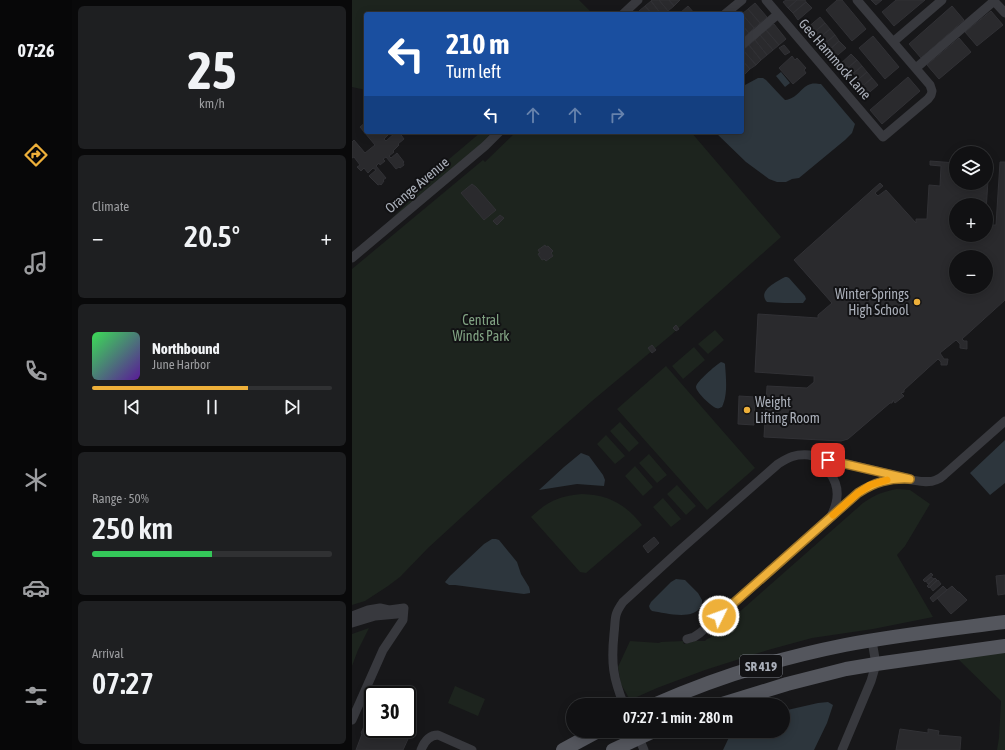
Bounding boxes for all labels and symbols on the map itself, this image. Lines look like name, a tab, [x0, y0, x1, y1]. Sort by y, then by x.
street label: Gee Hammock Lane	[796, 15, 874, 103]
street label: Orange Avenue	[382, 154, 452, 216]
place label: Winter Springs High School	[835, 286, 909, 318]
marker: Winter Springs High School	[912, 297, 922, 307]
park label: Central Winds Park	[452, 312, 510, 344]
place label: Weight Lifting Room	[755, 394, 820, 426]
marker: Weight Lifting Room	[742, 405, 752, 415]
pin	[811, 443, 845, 477]
position arrow	[698, 595, 740, 637]
road number: SR 419	[740, 655, 782, 677]
speed limit sign: 30	[364, 686, 416, 738]

